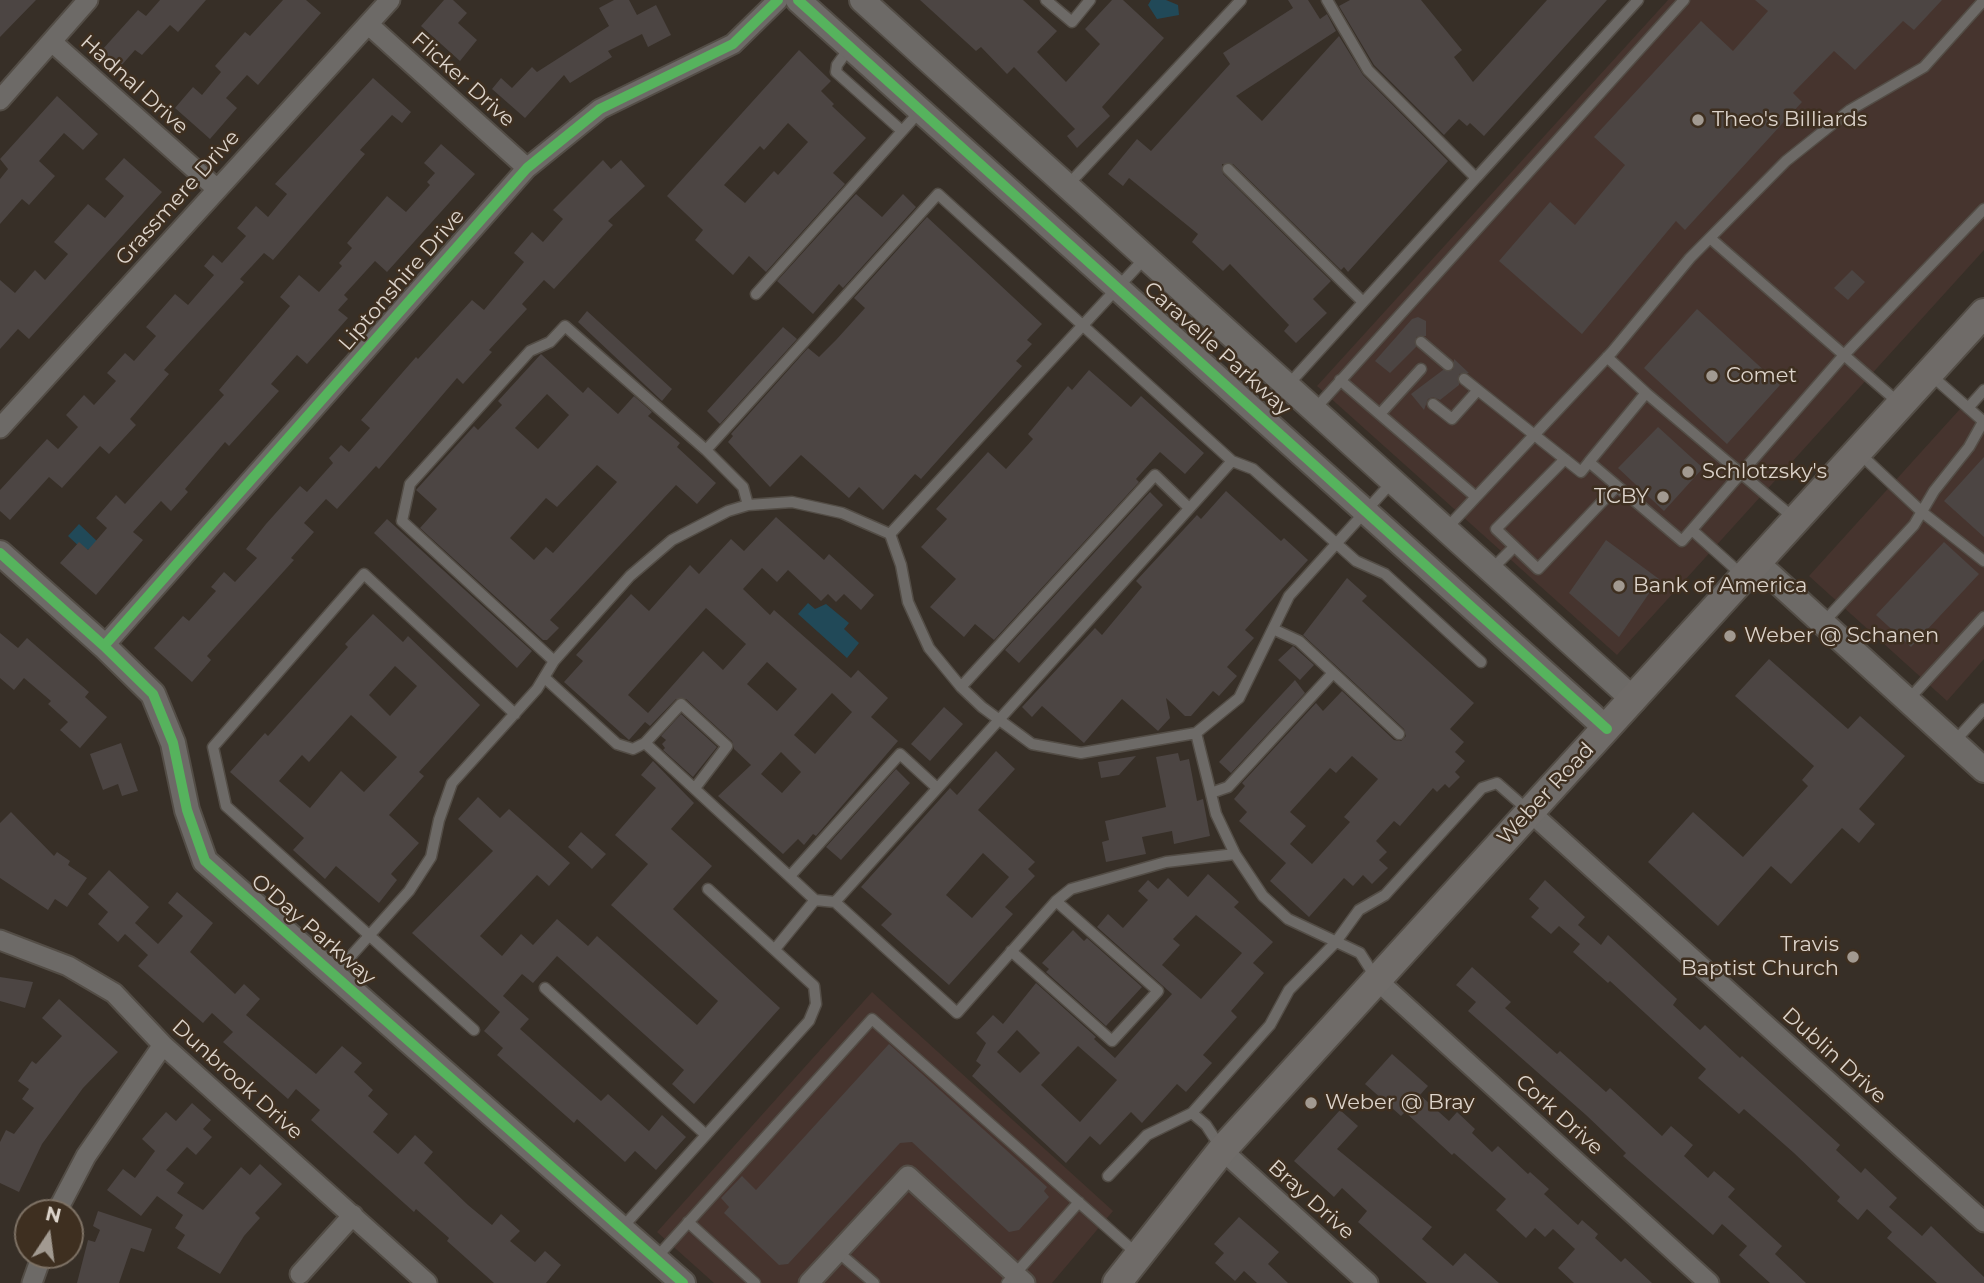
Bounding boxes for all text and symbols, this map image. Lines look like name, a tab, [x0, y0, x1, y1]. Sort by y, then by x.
street label: Flicker Drive	[406, 27, 520, 133]
street label: Hadnal Drive	[75, 30, 193, 140]
place label: Theo's Billiards	[1712, 107, 1867, 133]
marker: Theo's Billiards	[1690, 112, 1706, 128]
street label: Grassmere Drive	[111, 125, 245, 271]
street label: Liptonshire Drive	[334, 204, 470, 356]
street label: Caravelle Parkway	[1138, 276, 1296, 422]
place label: Comet	[1726, 363, 1797, 389]
marker: Comet	[1704, 368, 1720, 384]
place label: Schlotzsky's	[1702, 459, 1827, 485]
marker: Schlotzsky's	[1680, 464, 1696, 480]
place label: TCBY	[1594, 484, 1649, 510]
marker: TCBY	[1655, 489, 1671, 505]
place label: Bank of America	[1633, 573, 1807, 599]
marker: Bank of America	[1611, 578, 1627, 594]
place label: Weber @ Schanen	[1744, 623, 1939, 649]
marker: Weber @ Schanen	[1722, 628, 1738, 644]
street label: Weber Road	[1492, 738, 1600, 850]
street label: O'Day Parkway	[246, 869, 380, 991]
place label: Travis Baptist Church	[1681, 932, 1839, 982]
marker: Travis Baptist Church	[1845, 949, 1861, 965]
street label: Dublin Drive	[1777, 1003, 1891, 1109]
street label: Dunbrook Drive	[166, 1015, 308, 1145]
street label: Cork Drive	[1510, 1069, 1608, 1161]
place label: Weber @ Bray	[1325, 1090, 1475, 1116]
marker: Weber @ Bray	[1303, 1095, 1319, 1111]
street label: Bray Drive	[1263, 1155, 1359, 1245]
north arrow	[14, 1199, 84, 1269]
text: N	[43, 1202, 63, 1228]

